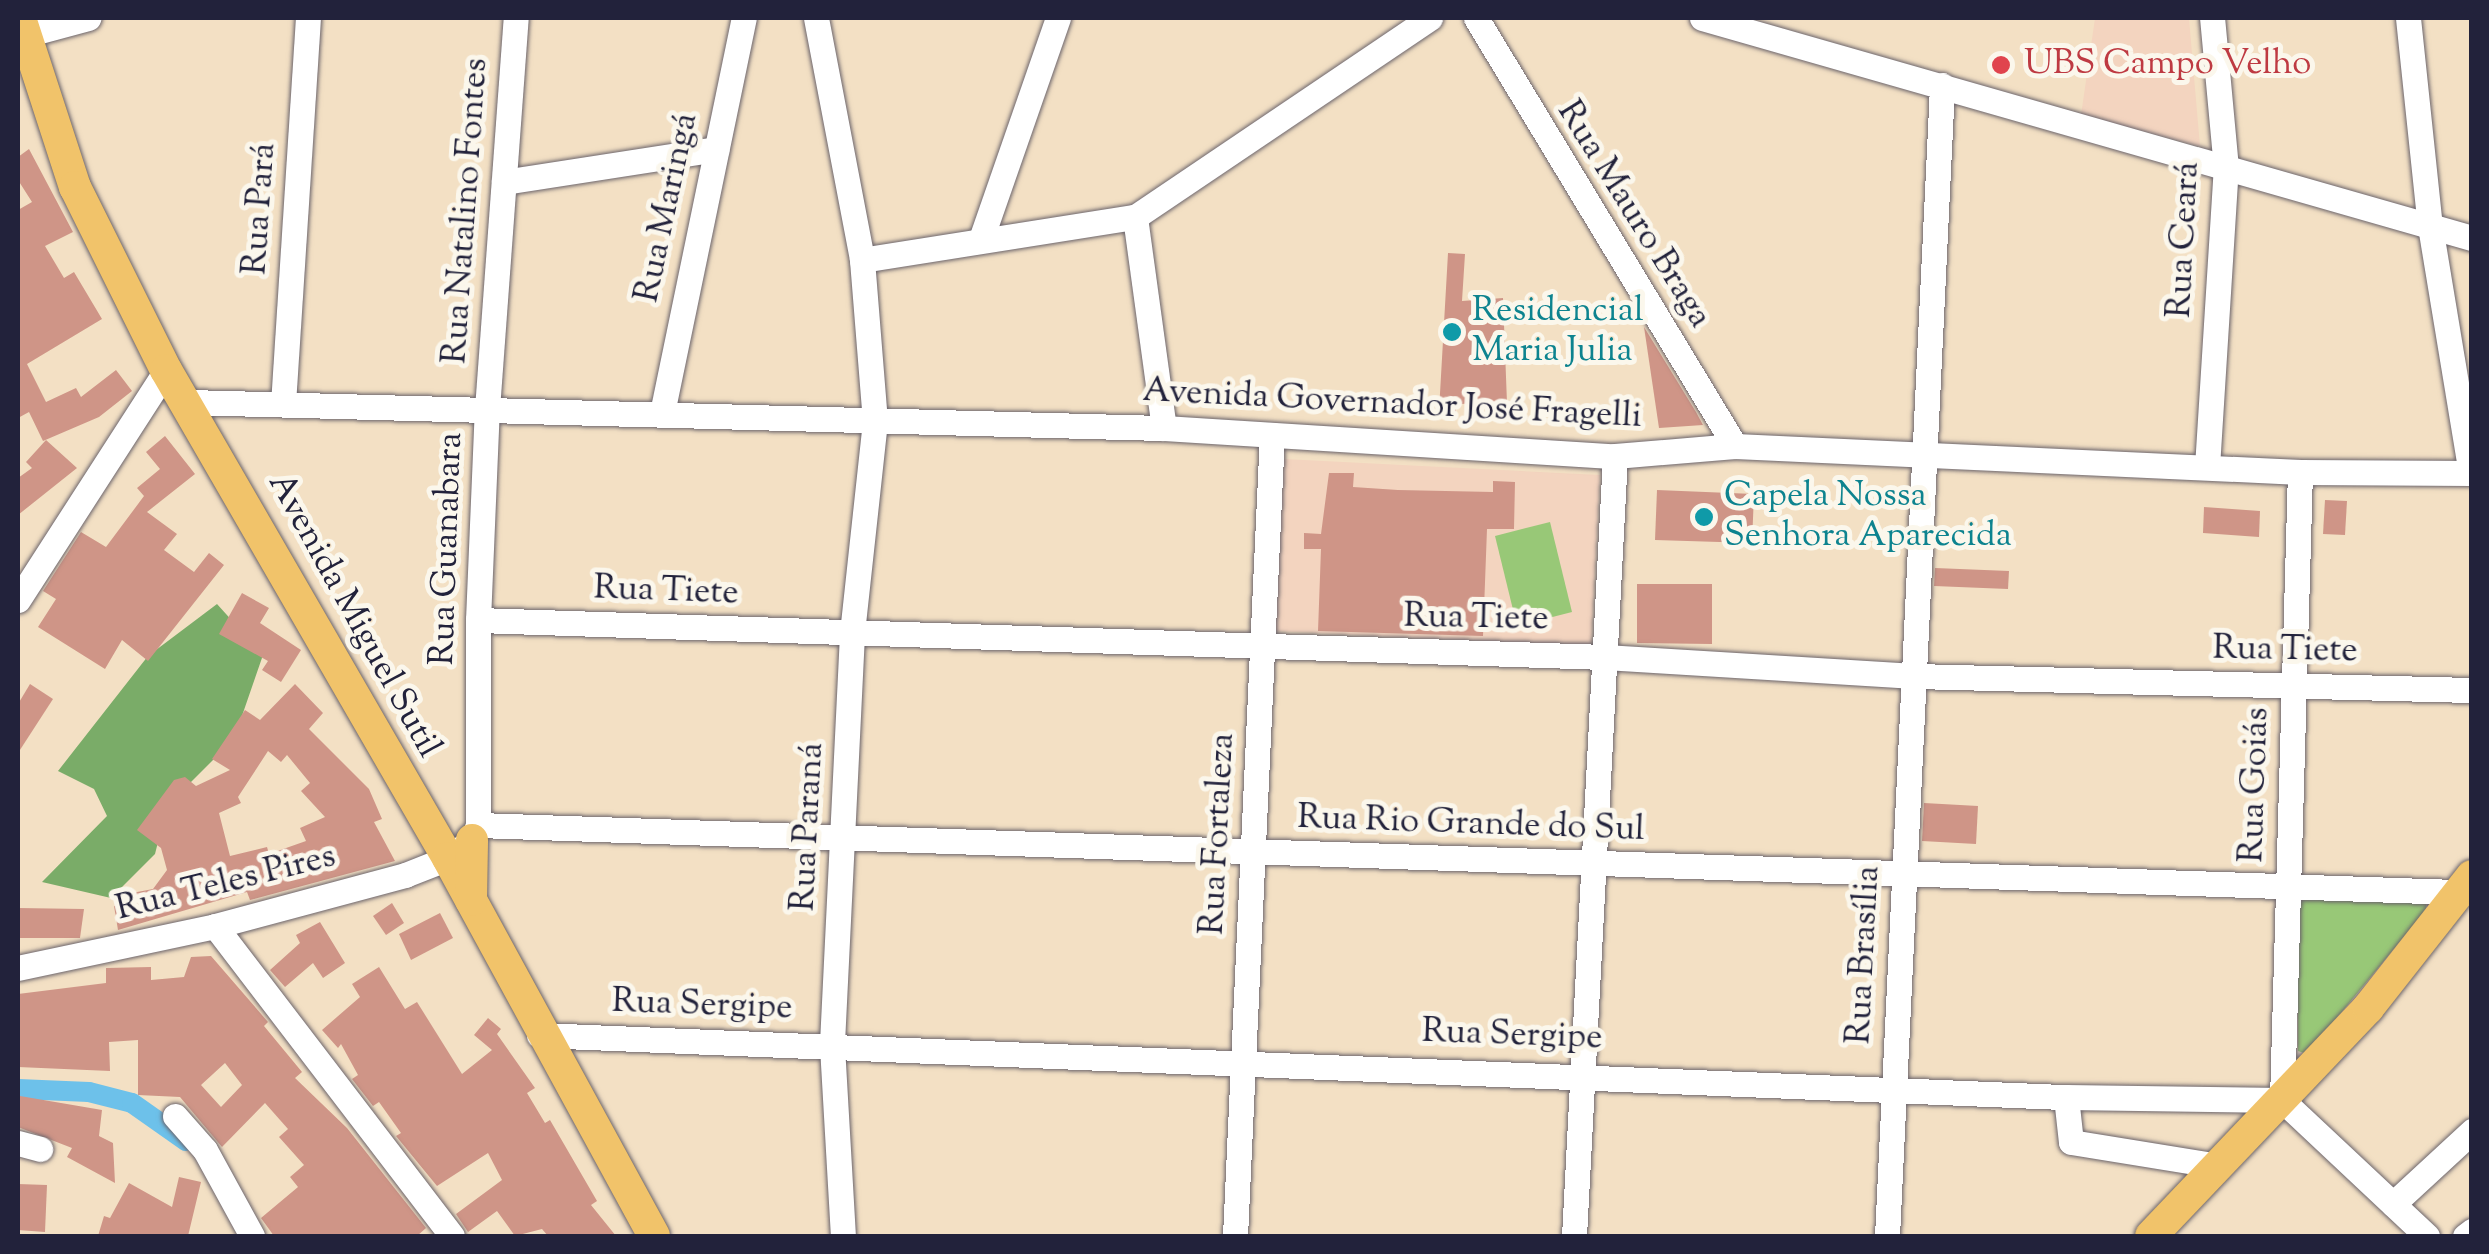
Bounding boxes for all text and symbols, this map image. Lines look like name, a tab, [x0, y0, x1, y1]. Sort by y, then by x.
place label: UBS Campo Velho	[2024, 44, 2311, 86]
marker: UBS Campo Velho	[1988, 52, 2014, 78]
street label: Rua Natalino Fontes	[435, 57, 499, 365]
street label: Rua Mauro Braga	[1546, 94, 1720, 336]
street label: Rua Maringá	[627, 110, 709, 306]
street label: Rua Pará	[235, 142, 287, 276]
street label: Rua Ceará	[2160, 161, 2210, 319]
place label: Residencial Maria Julia	[1472, 291, 1644, 373]
marker: Residencial Maria Julia	[1441, 321, 1463, 343]
street label: Avenida Governador José Fragelli	[1141, 371, 1643, 439]
street label: Rua Guanabara	[423, 432, 473, 666]
street label: Avenida Miguel Sutil	[257, 466, 449, 766]
place label: Capela Nossa Senhora Aparecida	[1724, 476, 2012, 558]
marker: Capela Nossa Senhora Aparecida	[1693, 506, 1715, 528]
street label: Rua Tiete	[593, 568, 739, 616]
street label: Rua Tiete	[1403, 597, 1549, 641]
street label: Rua Tiete	[2212, 629, 2358, 673]
street label: Rua Goiás	[2232, 707, 2280, 863]
street label: Rua Fortaleza	[1193, 732, 1245, 936]
street label: Rua Paraná	[784, 742, 834, 912]
street label: Rua Rio Grande do Sul	[1297, 798, 1645, 852]
street label: Rua Teles Pires	[112, 836, 340, 932]
street label: Rua Brasília	[1839, 865, 1891, 1045]
street label: Rua Sergipe	[611, 982, 793, 1030]
street label: Rua Sergipe	[1421, 1012, 1603, 1060]

